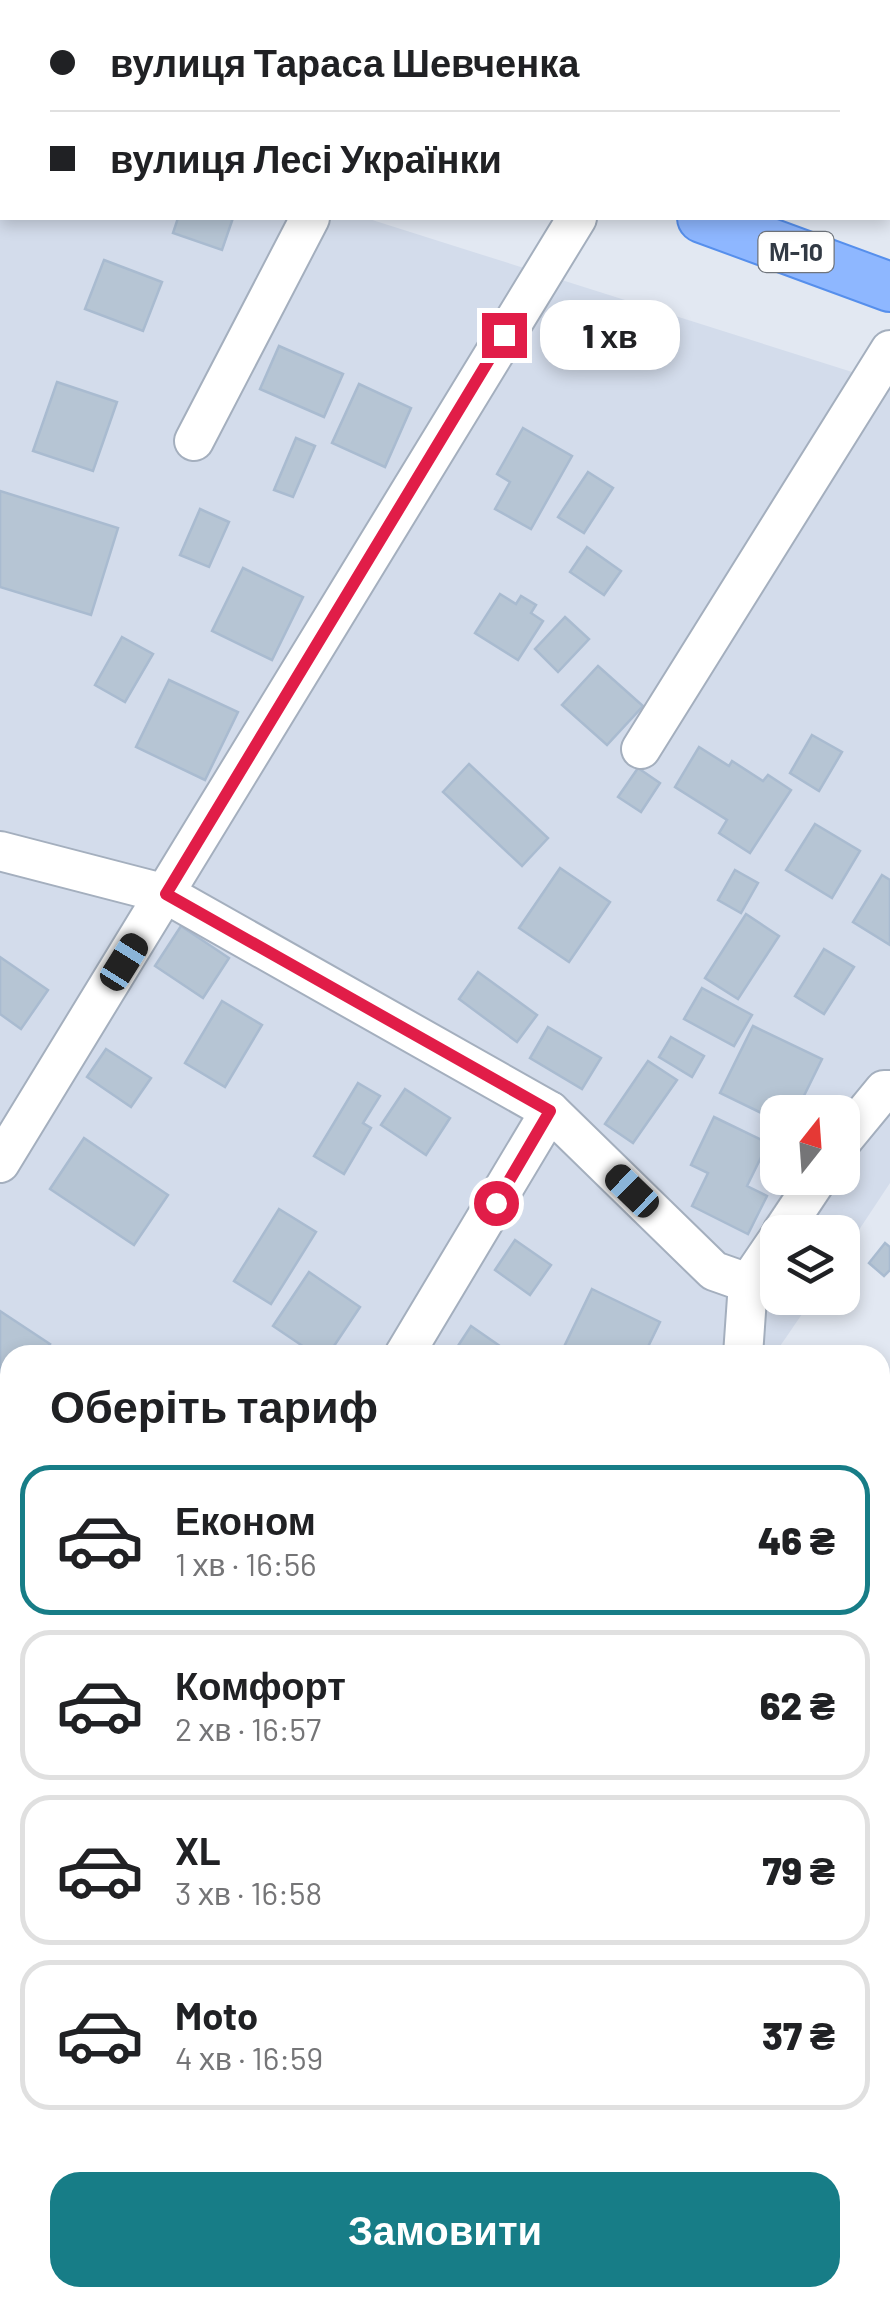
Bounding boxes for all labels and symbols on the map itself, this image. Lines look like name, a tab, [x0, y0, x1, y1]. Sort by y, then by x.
road number: М-10	[758, 232, 834, 272]
callout: 1 хв	[539, 300, 679, 370]
route end	[482, 313, 527, 358]
car	[95, 929, 153, 995]
north arrow	[760, 1095, 860, 1195]
car	[600, 1159, 664, 1223]
route start	[474, 1181, 519, 1226]

